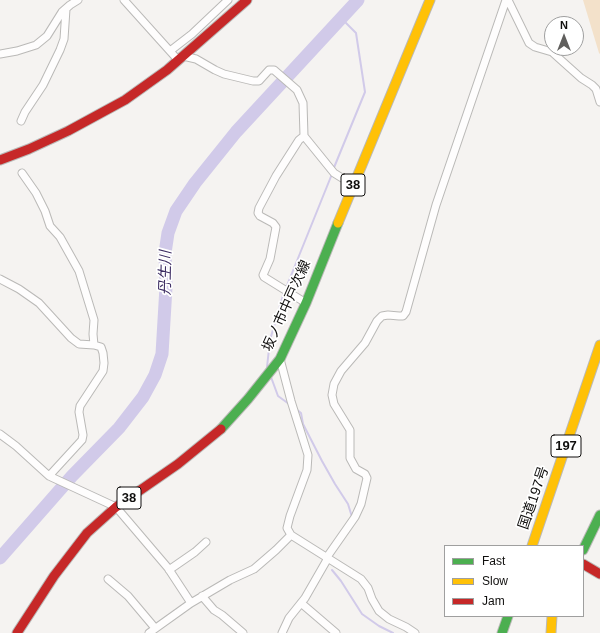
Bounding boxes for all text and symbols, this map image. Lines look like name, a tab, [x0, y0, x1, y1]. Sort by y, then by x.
north arrow	[544, 16, 584, 56]
text: N	[560, 19, 568, 31]
road number: 38	[341, 174, 365, 196]
water label: 丹生川	[157, 250, 175, 296]
street label: 坂ノ市中戸次線	[259, 258, 315, 354]
road number: 197	[551, 435, 581, 457]
street label: 国道197号	[515, 464, 553, 532]
road number: 38	[117, 487, 141, 509]
legend	[444, 545, 584, 617]
text: Fast	[482, 554, 505, 568]
text: Slow	[482, 574, 508, 588]
text: Jam	[482, 594, 505, 608]

